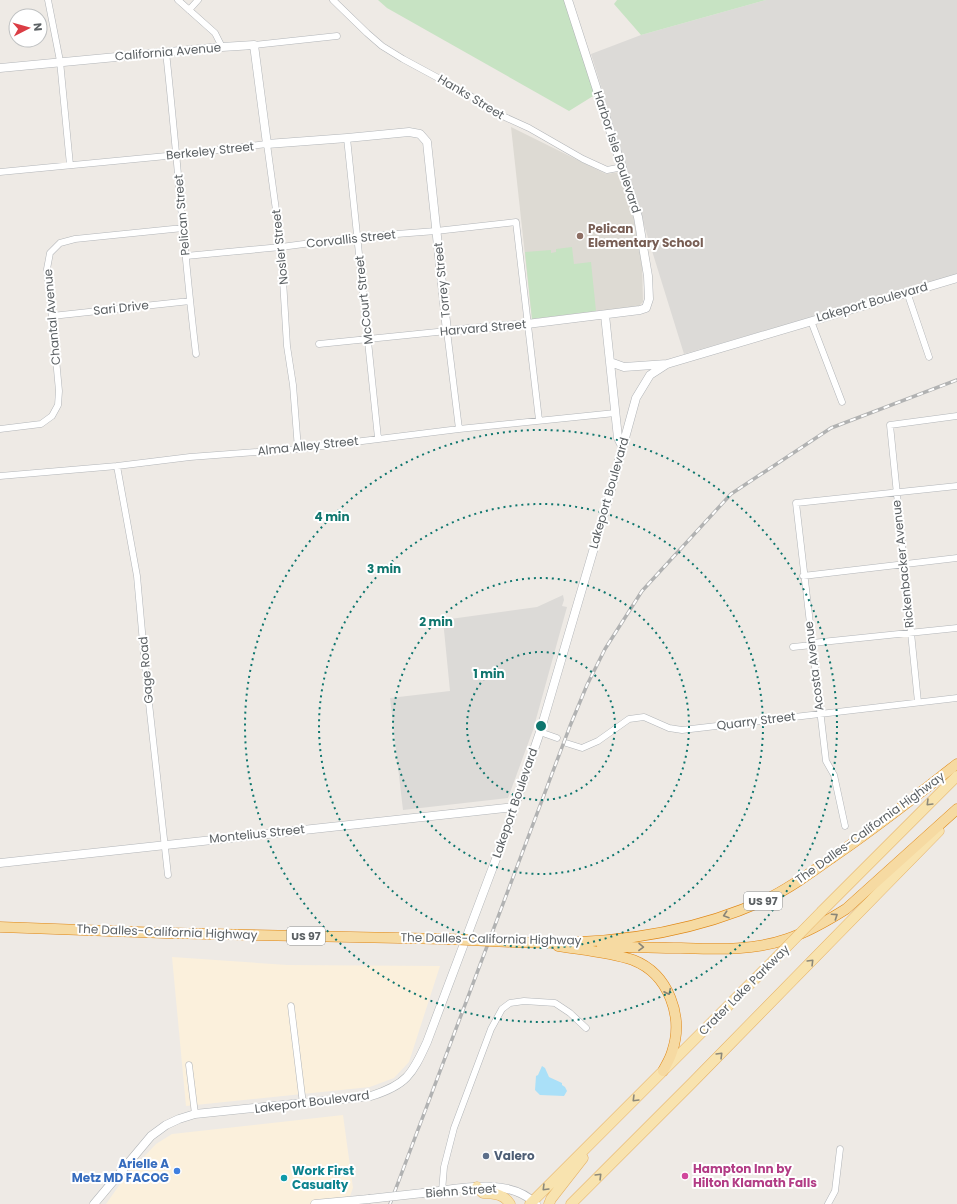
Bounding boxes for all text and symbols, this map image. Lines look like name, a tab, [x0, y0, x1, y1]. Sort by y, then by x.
north arrow	[8, 8, 48, 48]
text: N	[30, 22, 46, 32]
street label: California Avenue	[114, 38, 222, 65]
street label: Hanks Street	[435, 70, 508, 123]
street label: Harbor Isle Boulevard	[590, 88, 645, 215]
street label: Berkeley Street	[165, 137, 255, 164]
street label: Pelican Street	[169, 174, 194, 256]
street label: Nosler Street	[267, 209, 292, 286]
place label: Pelican Elementary School	[588, 220, 703, 251]
street label: Corvallis Street	[305, 225, 396, 252]
marker: Pelican Elementary School	[575, 231, 585, 241]
street label: Torrey Street	[429, 242, 454, 319]
street label: McCourt Street	[350, 255, 377, 345]
street label: Chantal Avenue	[39, 268, 64, 366]
street label: Lakeport Boulevard	[814, 277, 930, 326]
street label: Sari Drive	[92, 296, 150, 319]
street label: Harvard Street	[439, 315, 527, 340]
street label: Alma Alley Street	[257, 432, 359, 459]
street label: Lakeport Boulevard	[584, 435, 633, 551]
street label: Rickenbacker Avenue	[887, 499, 918, 629]
text: 4 min	[314, 508, 350, 525]
text: 3 min	[367, 560, 401, 577]
text: 2 min	[419, 613, 453, 630]
street label: Acosta Avenue	[800, 620, 827, 712]
street label: Gage Road	[134, 636, 157, 704]
text: 1 min	[473, 665, 505, 682]
street label: Quarry Street	[716, 707, 796, 734]
centre of rings	[534, 719, 548, 733]
street label: Lakeport Boulevard	[488, 746, 541, 860]
street label: The Dalles-California Highway	[792, 767, 948, 888]
one-way arrow	[926, 798, 934, 806]
street label: Montelius Street	[208, 820, 305, 847]
road number: US 97	[744, 892, 782, 910]
one-way arrow	[723, 910, 730, 919]
one-way arrow	[830, 914, 837, 921]
street label: The Dalles-California Highway	[76, 920, 258, 943]
road number: US 97	[287, 927, 325, 945]
street label: The Dalles-California Highway	[401, 928, 582, 949]
street label: Crater Lake Parkway	[695, 940, 793, 1039]
one-way arrow	[638, 943, 644, 951]
one-way arrow	[806, 959, 814, 967]
one-way arrow	[663, 988, 671, 995]
one-way arrow	[715, 1052, 722, 1060]
street label: Lakeport Boulevard	[254, 1086, 370, 1117]
one-way arrow	[632, 1094, 640, 1102]
place label: Valero	[494, 1147, 535, 1164]
marker: Valero	[481, 1151, 491, 1161]
place label: Arielle A Metz MD FACOG	[72, 1155, 169, 1186]
place label: Hampton Inn by Hilton Klamath Falls	[693, 1160, 817, 1191]
place label: Work First Casualty	[292, 1162, 354, 1193]
marker: Arielle A Metz MD FACOG	[172, 1166, 182, 1176]
marker: Hampton Inn by Hilton Klamath Falls	[680, 1171, 690, 1181]
marker: Work First Casualty	[279, 1173, 289, 1183]
one-way arrow	[594, 1173, 602, 1181]
street label: Biehn Street	[425, 1180, 497, 1201]
one-way arrow	[542, 1183, 550, 1191]

